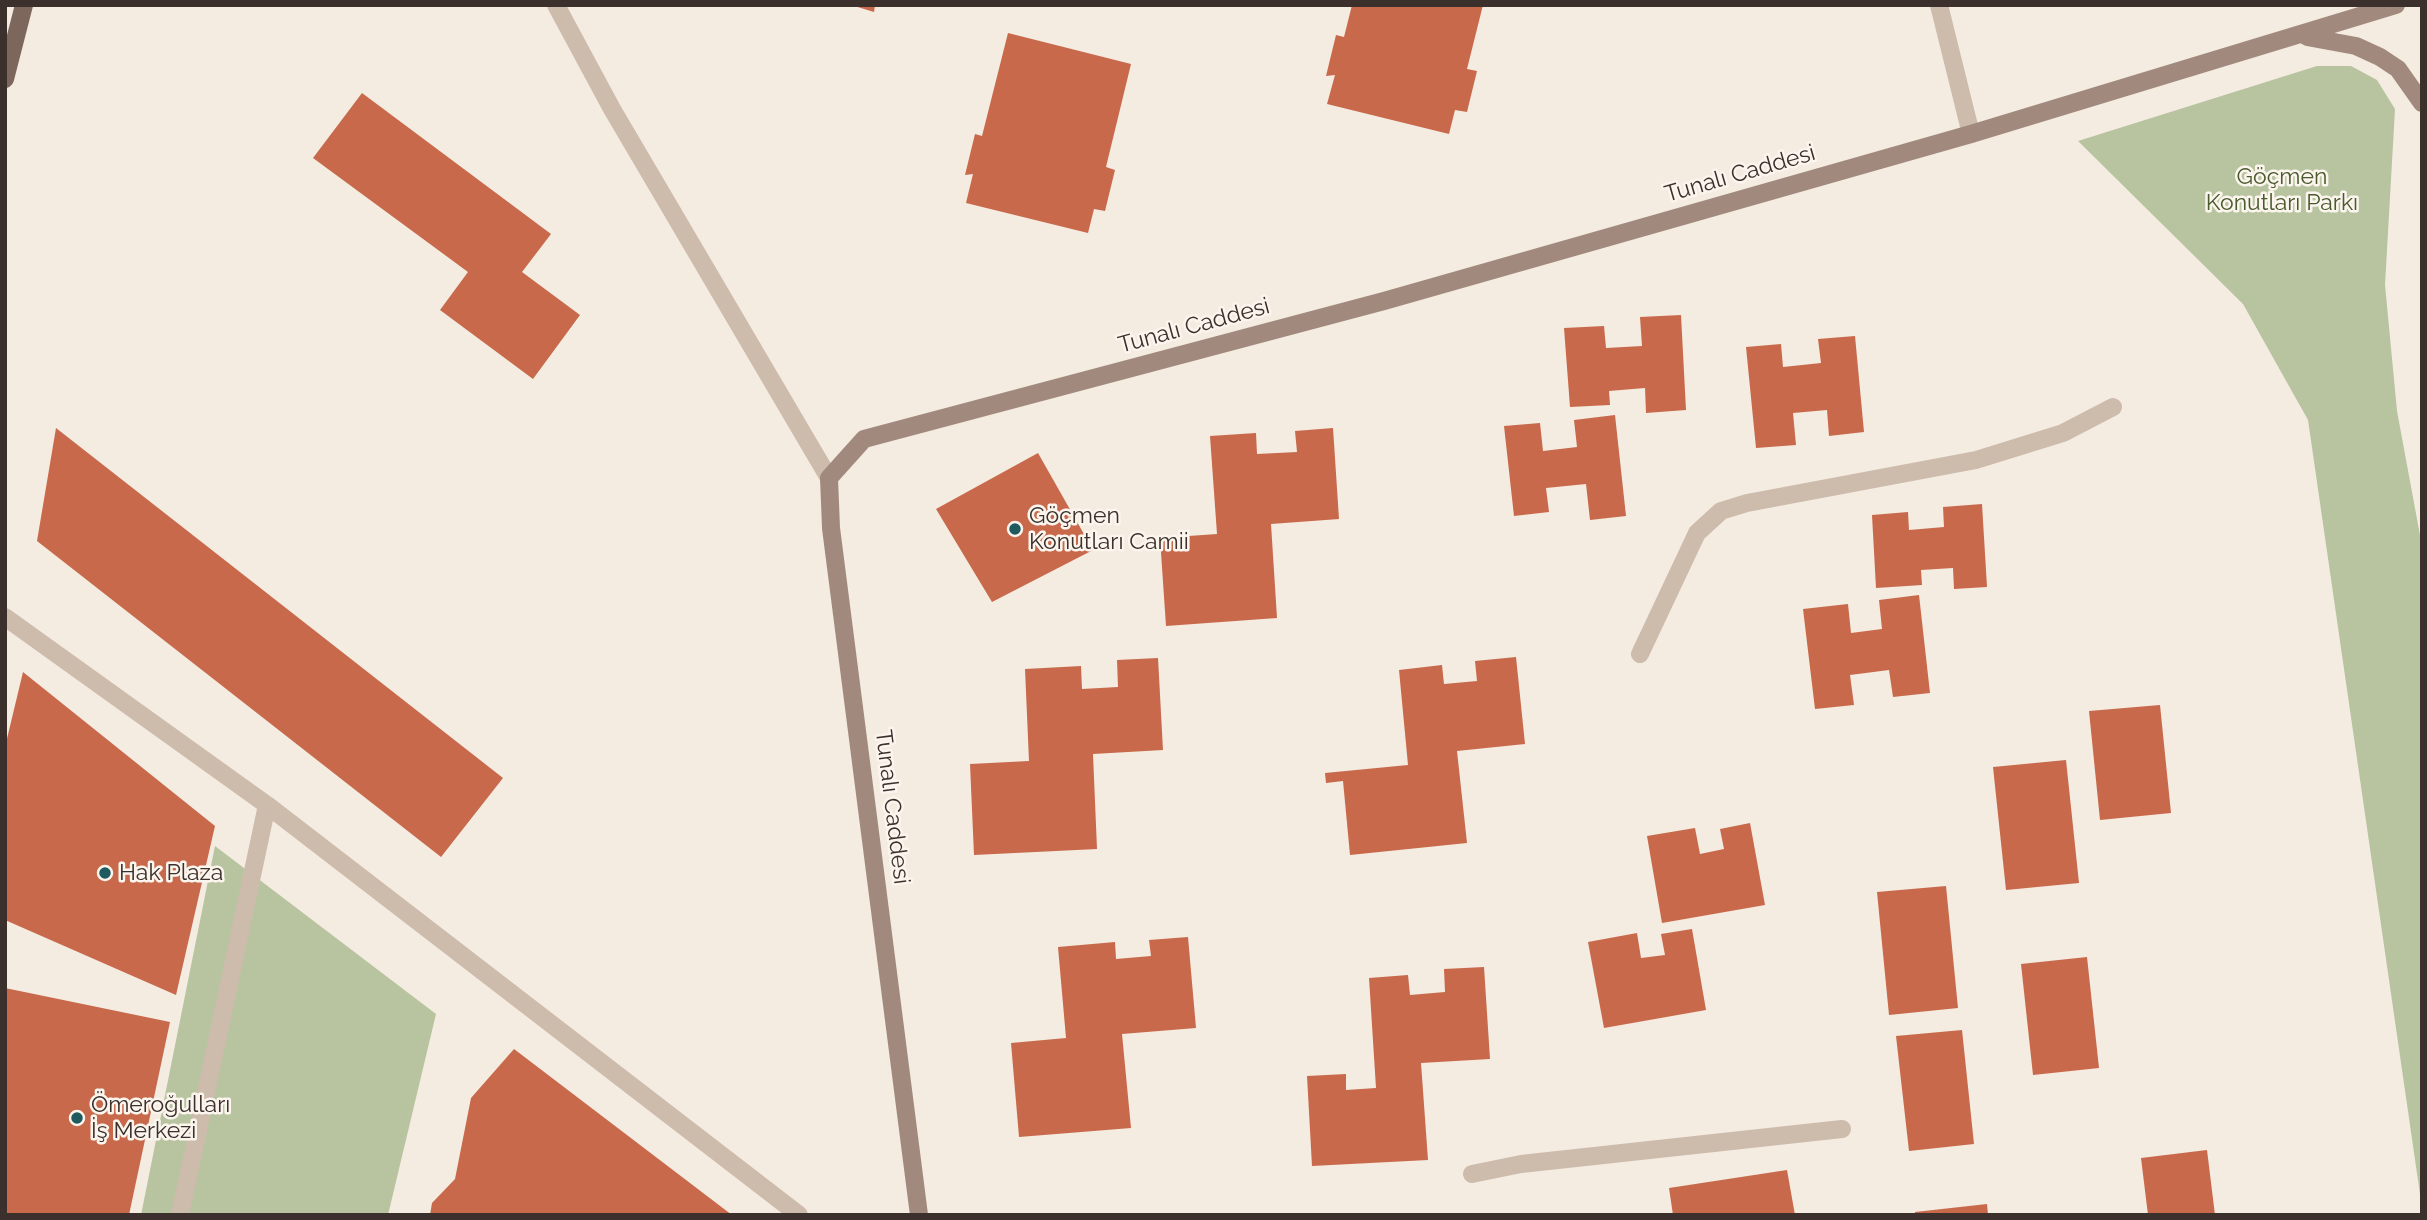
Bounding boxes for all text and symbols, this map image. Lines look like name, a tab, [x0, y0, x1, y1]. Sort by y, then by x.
street label: Tunalı Caddesi	[1662, 139, 1818, 209]
park label: Göçmen Konutları Parkı	[2206, 163, 2358, 217]
street label: Tunalı Caddesi	[1115, 293, 1273, 359]
place label: Göçmen Konutları Camii	[1029, 502, 1189, 556]
marker: Göçmen Konutları Camii	[1007, 521, 1023, 537]
street label: Tunalı Caddesi	[869, 728, 915, 886]
place label: Hak Plaza	[119, 859, 223, 887]
marker: Hak Plaza	[97, 865, 113, 881]
place label: Ömeroğulları İş Merkezi	[91, 1091, 230, 1145]
marker: Ömeroğulları İş Merkezi	[69, 1110, 85, 1126]

